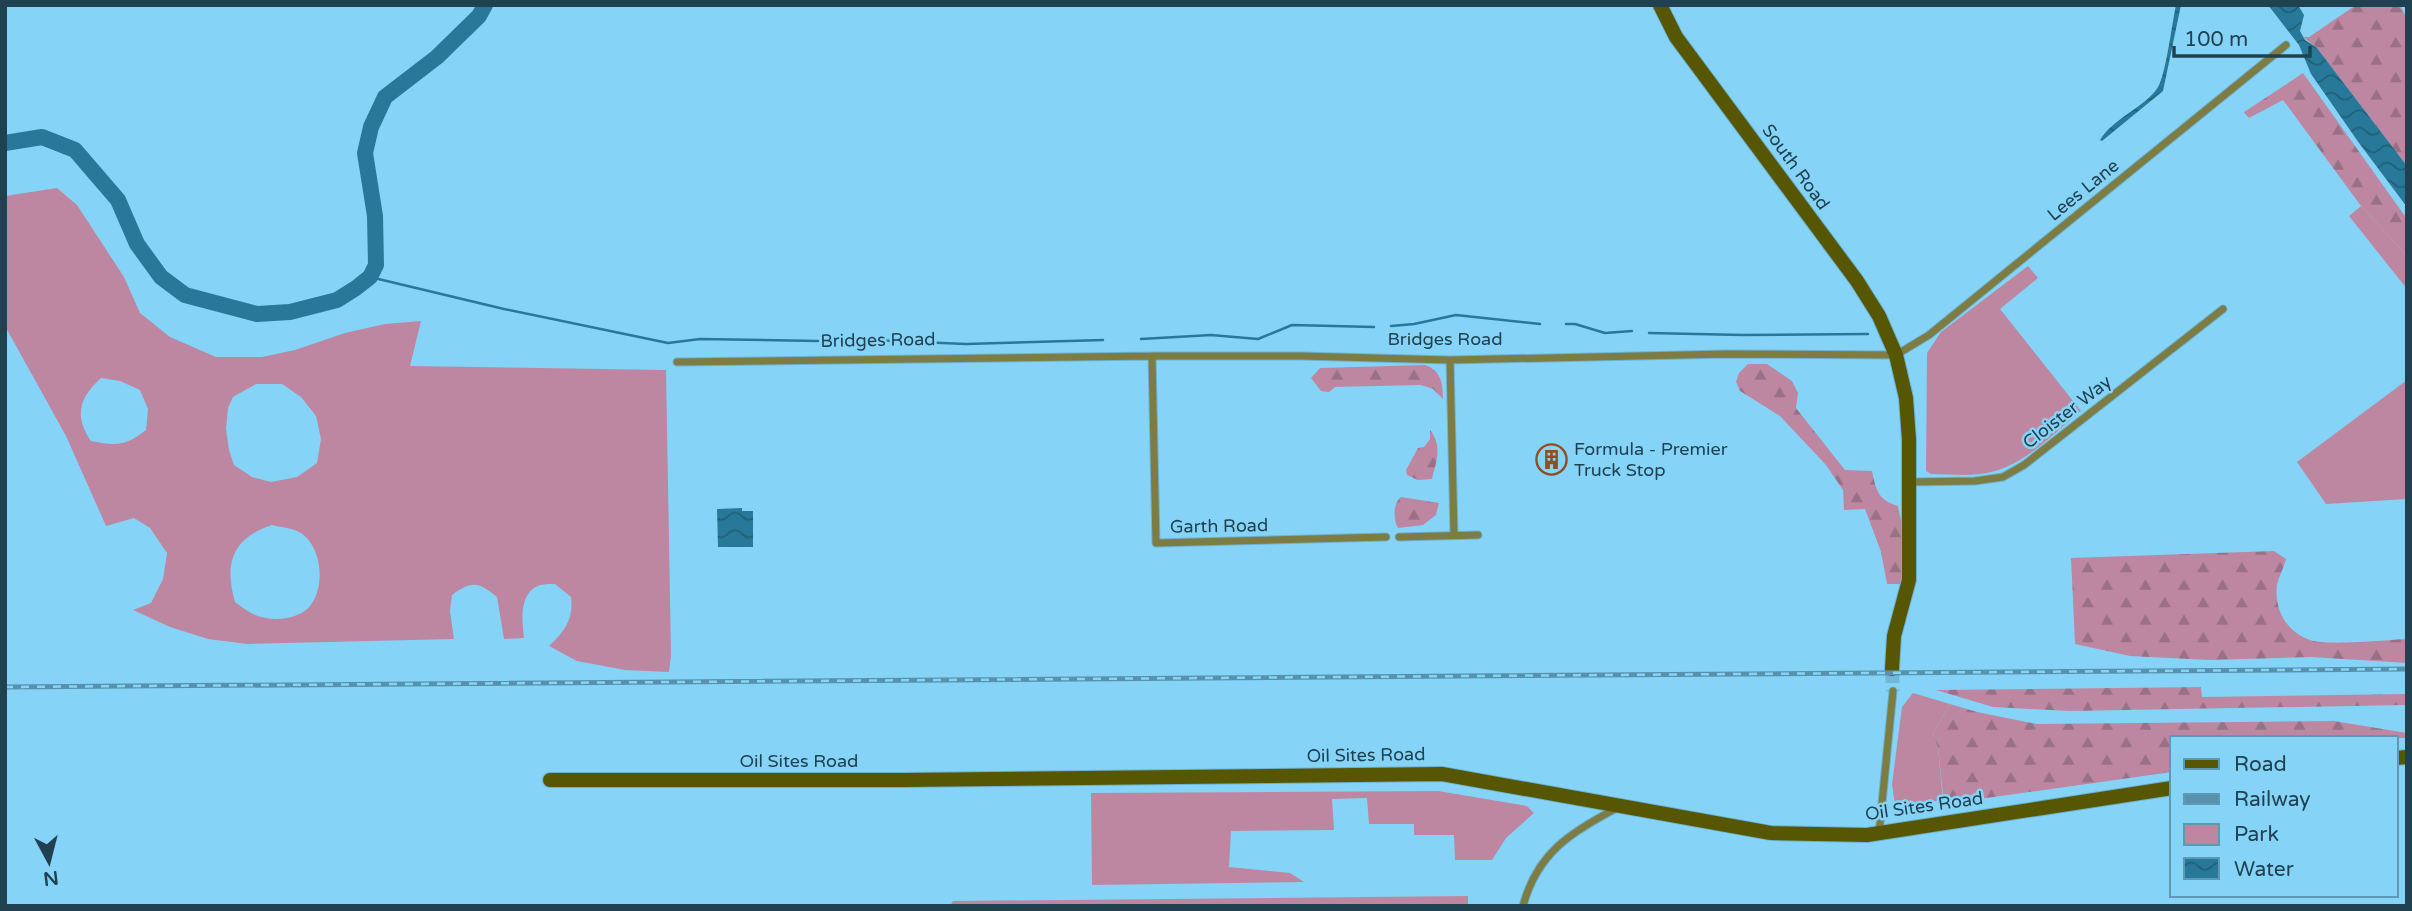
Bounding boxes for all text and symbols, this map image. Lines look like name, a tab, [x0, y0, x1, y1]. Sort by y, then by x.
scale bar	[2174, 14, 2310, 58]
text: 100 m	[2184, 27, 2248, 52]
street label: South Road	[1757, 120, 1835, 214]
street label: Lees Lane	[2043, 154, 2123, 226]
street label: Bridges Road	[820, 328, 936, 352]
street label: Bridges Road	[1387, 328, 1503, 350]
street label: Cloister Way	[2018, 370, 2116, 453]
place label: Formula - Premier Truck Stop	[1574, 438, 1728, 481]
building icon: Formula - Premier Truck Stop	[1534, 442, 1568, 476]
street label: Garth Road	[1170, 514, 1268, 538]
legend	[2170, 736, 2398, 897]
street label: Oil Sites Road	[1306, 743, 1426, 767]
street label: Oil Sites Road	[740, 750, 858, 772]
text: Road	[2234, 752, 2287, 777]
street label: Oil Sites Road	[1864, 787, 1984, 825]
text: Railway	[2234, 787, 2311, 812]
text: Park	[2234, 822, 2279, 847]
north arrow	[14, 827, 84, 897]
text: Water	[2234, 857, 2294, 882]
text: N	[42, 866, 60, 890]

